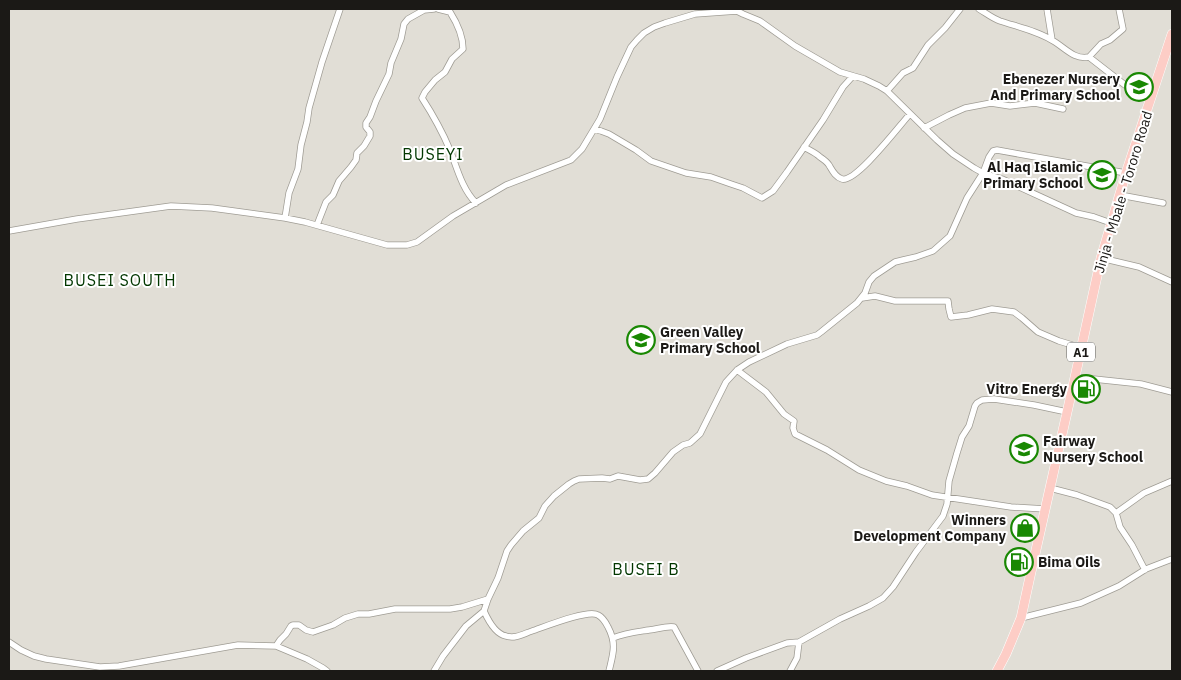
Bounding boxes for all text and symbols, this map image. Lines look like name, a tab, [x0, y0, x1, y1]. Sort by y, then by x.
place label: Ebenezer Nursery And Primary School	[990, 70, 1121, 104]
school or university icon: Ebenezer Nursery And Primary School	[1124, 72, 1154, 102]
street label: Jinja - Mbale - Tororo Road	[1090, 109, 1156, 275]
district label: BUSEYI	[402, 144, 464, 164]
place label: Al Haq Islamic Primary School	[983, 158, 1083, 192]
school or university icon: Al Haq Islamic Primary School	[1087, 160, 1117, 190]
district label: BUSEI SOUTH	[63, 270, 177, 290]
place label: Green Valley Primary School	[660, 323, 760, 357]
school or university icon: Green Valley Primary School	[626, 325, 656, 355]
road number: A1	[1067, 342, 1095, 362]
fuel station icon: Vitro Energy	[1071, 374, 1101, 404]
place label: Vitro Energy	[986, 380, 1068, 398]
place label: Fairway Nursery School	[1043, 432, 1143, 466]
school or university icon: Fairway Nursery School	[1009, 434, 1039, 464]
place label: Winners Development Company	[853, 511, 1007, 545]
shop icon: Winners Development Company	[1010, 513, 1040, 543]
fuel station icon: Bima Oils	[1004, 547, 1034, 577]
place label: Bima Oils	[1038, 553, 1100, 571]
district label: BUSEI B	[612, 559, 680, 579]

